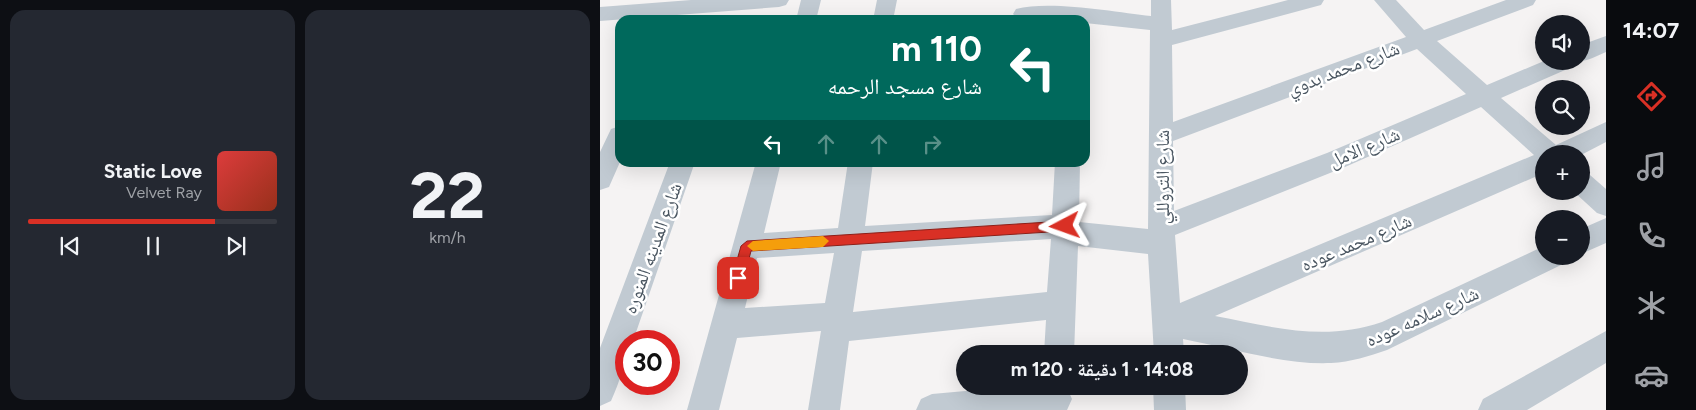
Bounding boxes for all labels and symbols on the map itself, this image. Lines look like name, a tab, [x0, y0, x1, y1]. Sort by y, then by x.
street label: شارع محمد بدوي	[1284, 36, 1404, 104]
street label: شارع الامل	[1325, 122, 1403, 173]
street label: شارع التروللي	[1151, 130, 1178, 224]
street label: شارع المدينه المنوره	[618, 180, 687, 317]
position arrow	[1038, 199, 1090, 251]
street label: شارع محمد عوده	[1297, 209, 1415, 276]
pin	[717, 257, 759, 299]
street label: شارع سلامه عوده	[1362, 281, 1482, 352]
speed limit sign: 30	[615, 330, 680, 395]

